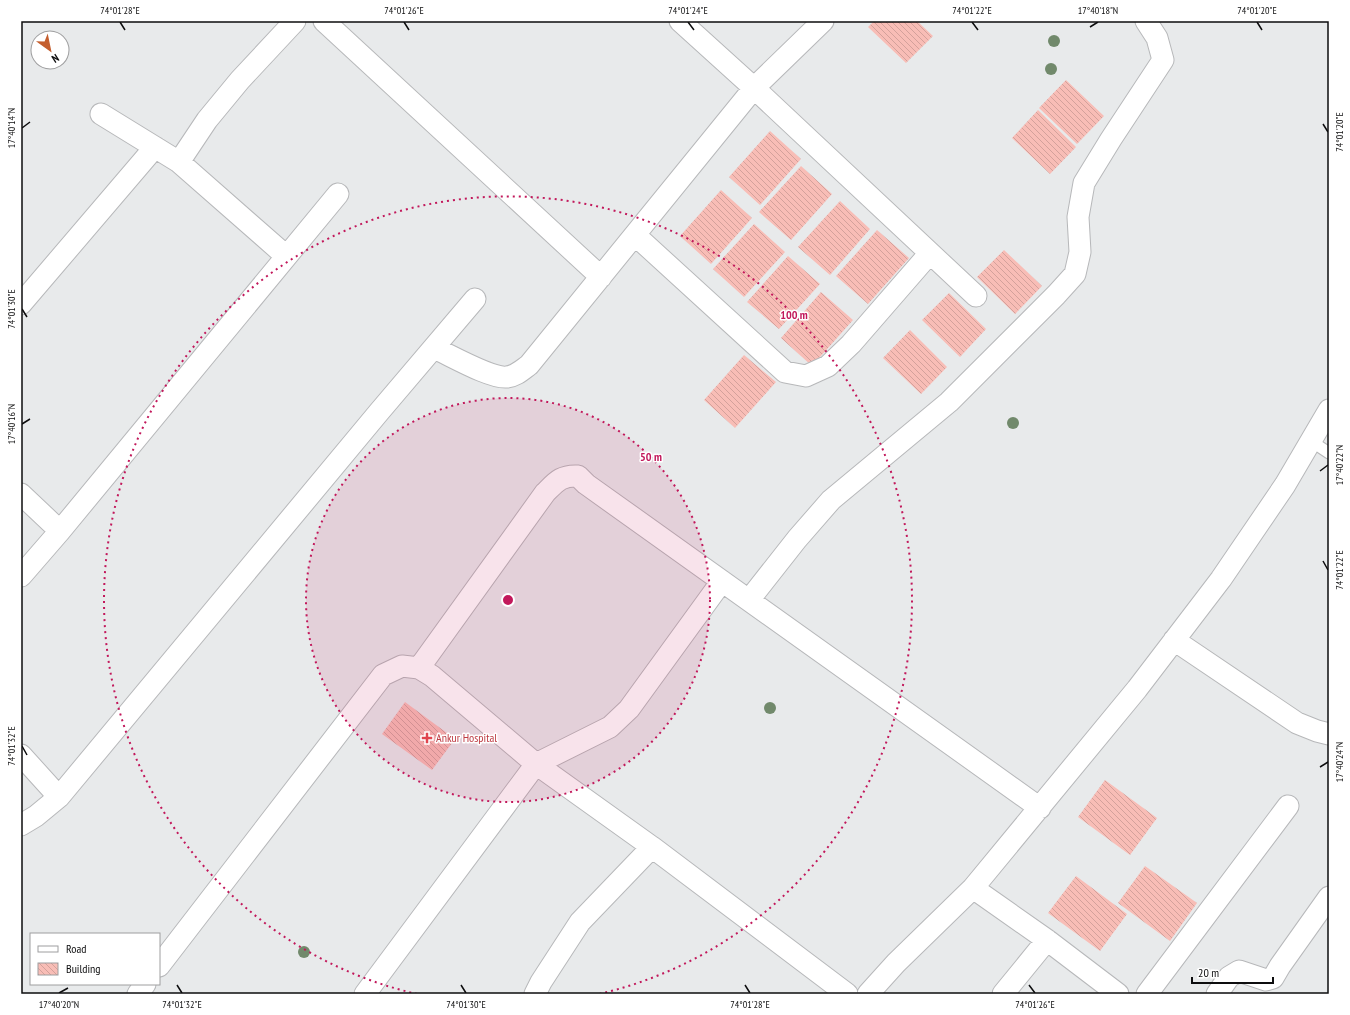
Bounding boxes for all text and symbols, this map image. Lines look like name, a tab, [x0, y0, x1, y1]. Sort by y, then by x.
text: 74°01'28"E	[100, 4, 140, 17]
text: 74°01'26"E	[384, 4, 424, 17]
text: 74°01'24"E	[668, 4, 708, 17]
text: 74°01'22"E	[952, 4, 992, 17]
text: 17°40'18"N	[1078, 4, 1118, 17]
text: 74°01'20"E	[1237, 4, 1277, 17]
north arrow	[30, 30, 70, 70]
text: N	[49, 51, 62, 66]
text: 17°40'14"N	[5, 108, 18, 148]
text: 74°01'20"E	[1333, 112, 1346, 152]
text: 74°01'30"E	[5, 289, 18, 329]
text: 100 m	[780, 307, 808, 322]
text: 17°40'16"N	[5, 404, 18, 444]
text: 17°40'22"N	[1333, 445, 1346, 485]
text: 50 m	[640, 449, 662, 464]
text: 74°01'22"E	[1333, 550, 1346, 590]
centre of rings	[501, 593, 515, 607]
text: 74°01'32"E	[5, 726, 18, 766]
place label: Ankur Hospital	[436, 730, 497, 745]
marker: Ankur Hospital	[421, 732, 433, 744]
text: 17°40'24"N	[1333, 742, 1346, 782]
legend	[30, 933, 160, 985]
text: Road	[66, 941, 86, 956]
scale bar	[1192, 959, 1273, 985]
text: Building	[66, 961, 101, 976]
text: 20 m	[1198, 965, 1219, 980]
text: 17°40'20"N	[39, 998, 79, 1011]
text: 74°01'32"E	[162, 998, 202, 1011]
text: 74°01'30"E	[446, 998, 486, 1011]
text: 74°01'28"E	[730, 998, 770, 1011]
text: 74°01'26"E	[1015, 998, 1055, 1011]

